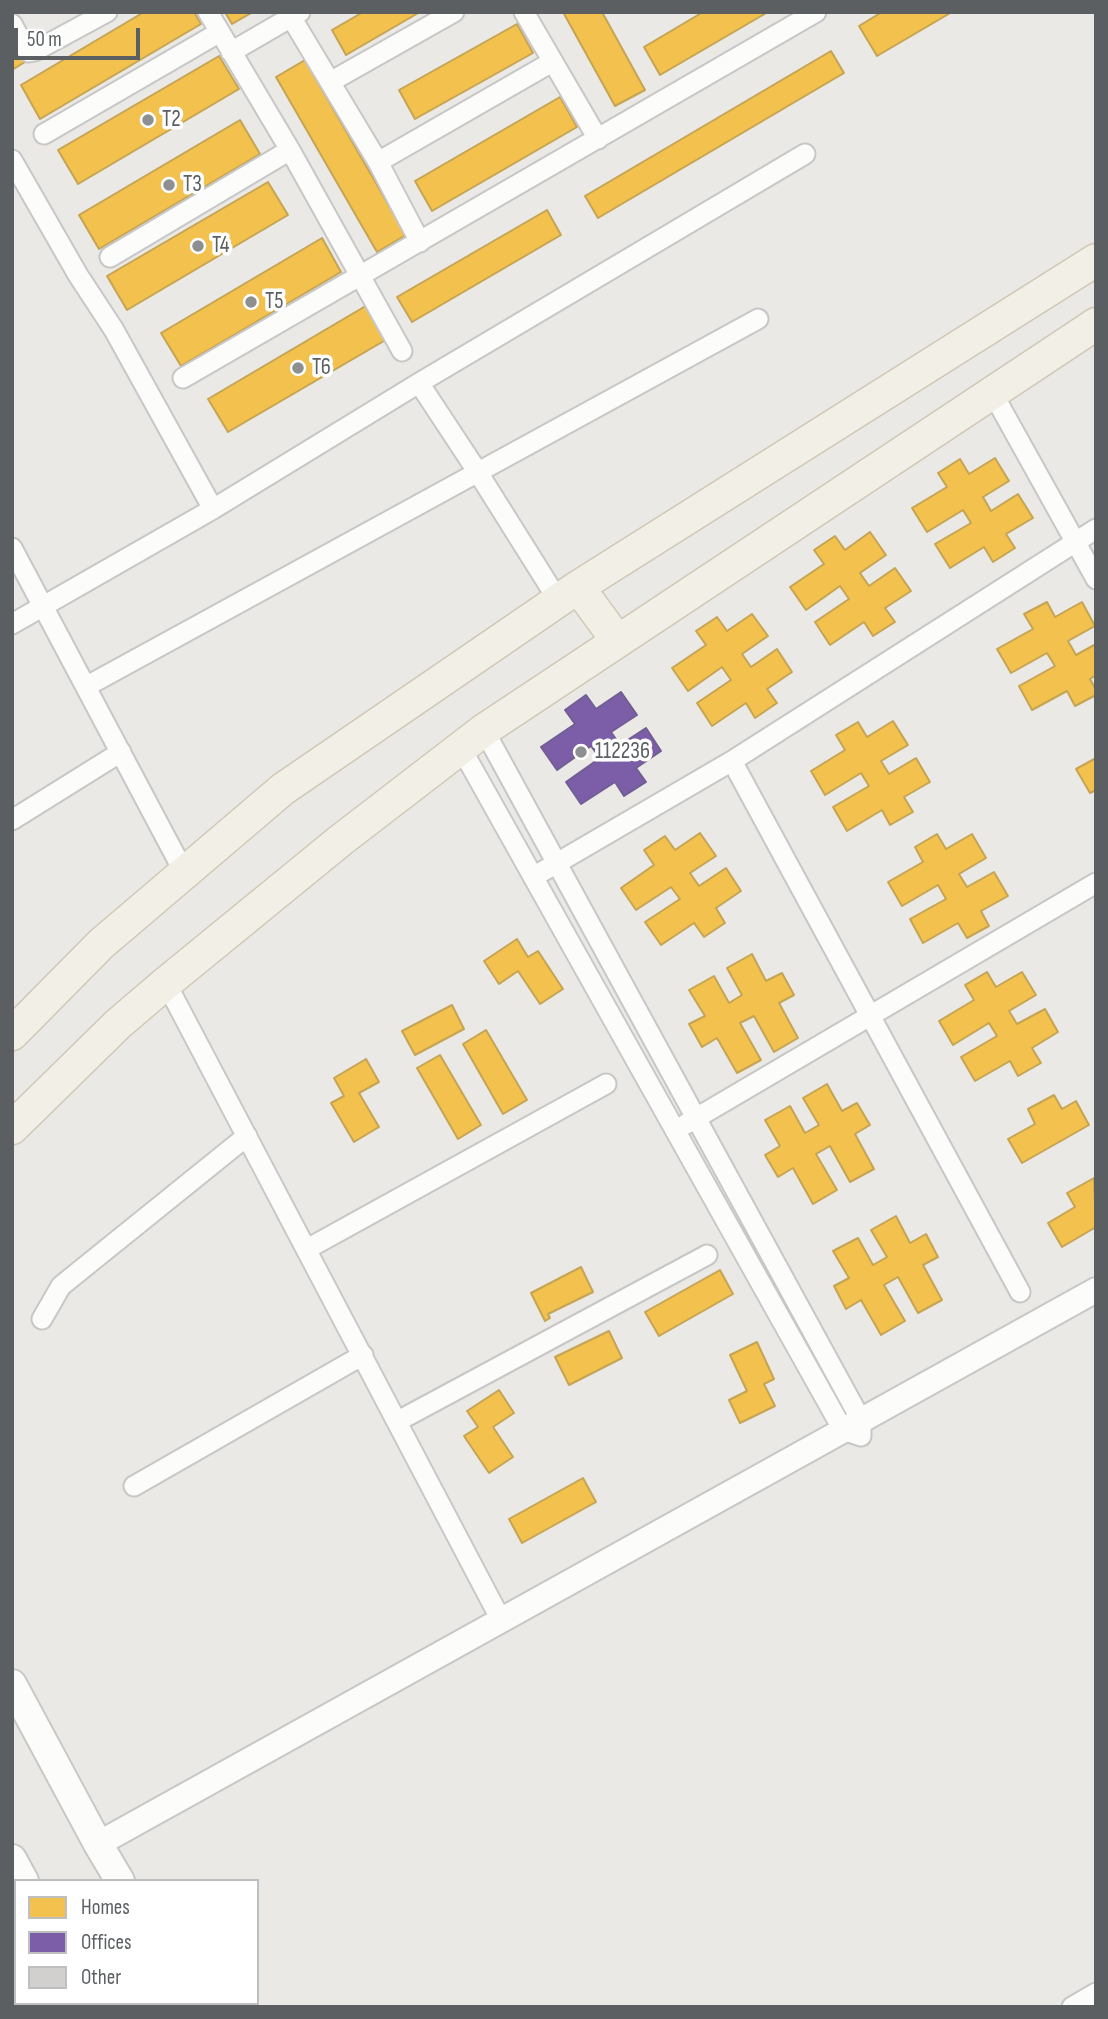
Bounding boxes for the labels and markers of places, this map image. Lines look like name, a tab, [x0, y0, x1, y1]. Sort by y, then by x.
place label: T2	[162, 106, 181, 134]
marker: T2	[140, 112, 156, 128]
place label: T3	[183, 171, 202, 199]
marker: T3	[161, 177, 177, 193]
place label: T4	[212, 232, 229, 260]
marker: T4	[190, 238, 206, 254]
place label: T5	[265, 288, 284, 316]
marker: T5	[243, 294, 259, 310]
place label: T6	[312, 354, 331, 382]
marker: T6	[290, 360, 306, 376]
place label: 112236	[595, 738, 650, 766]
marker: 112236	[573, 744, 589, 760]

